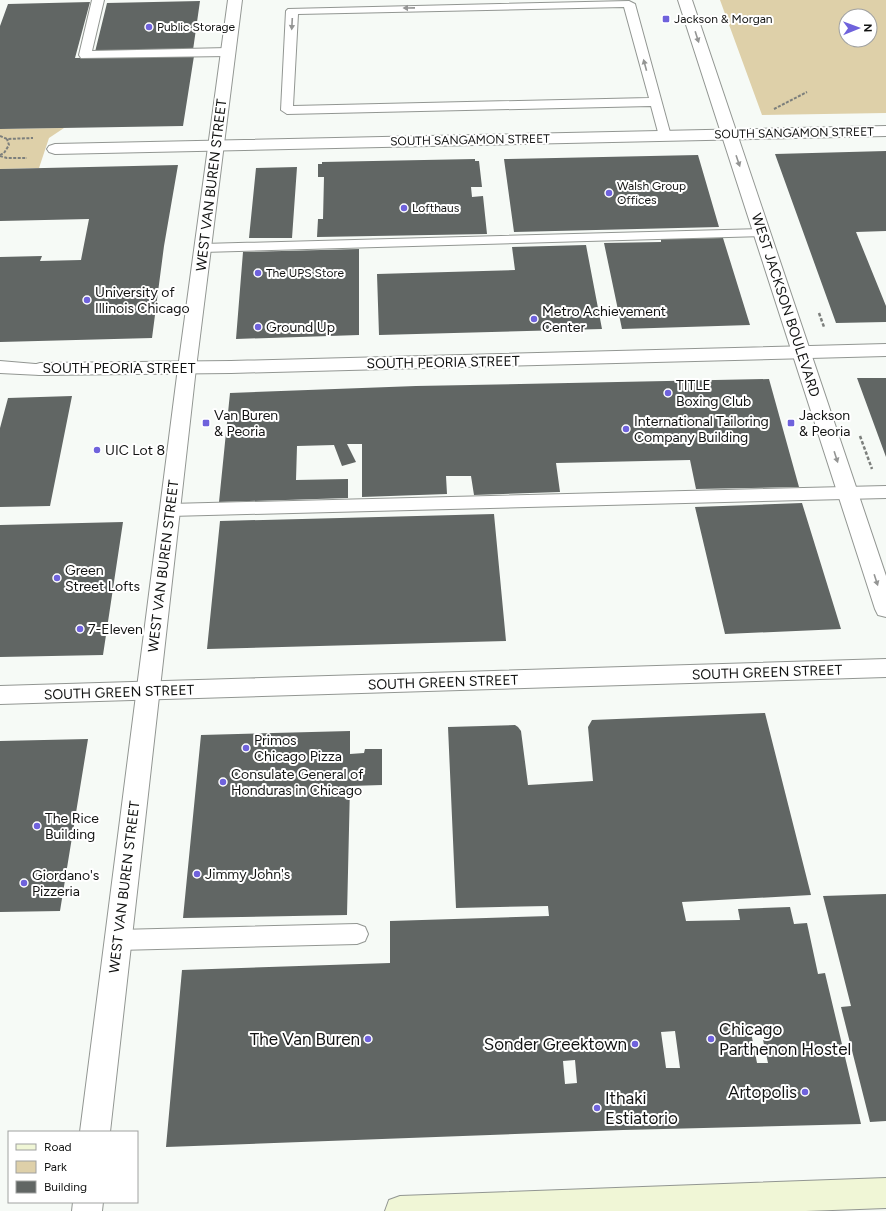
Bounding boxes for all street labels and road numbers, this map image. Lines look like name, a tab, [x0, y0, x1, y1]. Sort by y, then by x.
street label: WEST VAN BUREN STREET	[192, 98, 231, 272]
street label: SOUTH SANGAMON STREET	[714, 125, 874, 141]
street label: SOUTH SANGAMON STREET	[390, 132, 550, 148]
street label: WEST JACKSON BOULEVARD	[748, 211, 823, 399]
street label: SOUTH PEORIA STREET	[366, 353, 520, 372]
street label: SOUTH PEORIA STREET	[42, 360, 196, 377]
street label: WEST VAN BUREN STREET	[144, 479, 183, 653]
street label: SOUTH GREEN STREET	[691, 661, 843, 684]
street label: SOUTH GREEN STREET	[367, 671, 519, 694]
street label: SOUTH GREEN STREET	[43, 681, 195, 704]
street label: WEST VAN BUREN STREET	[105, 800, 144, 974]

